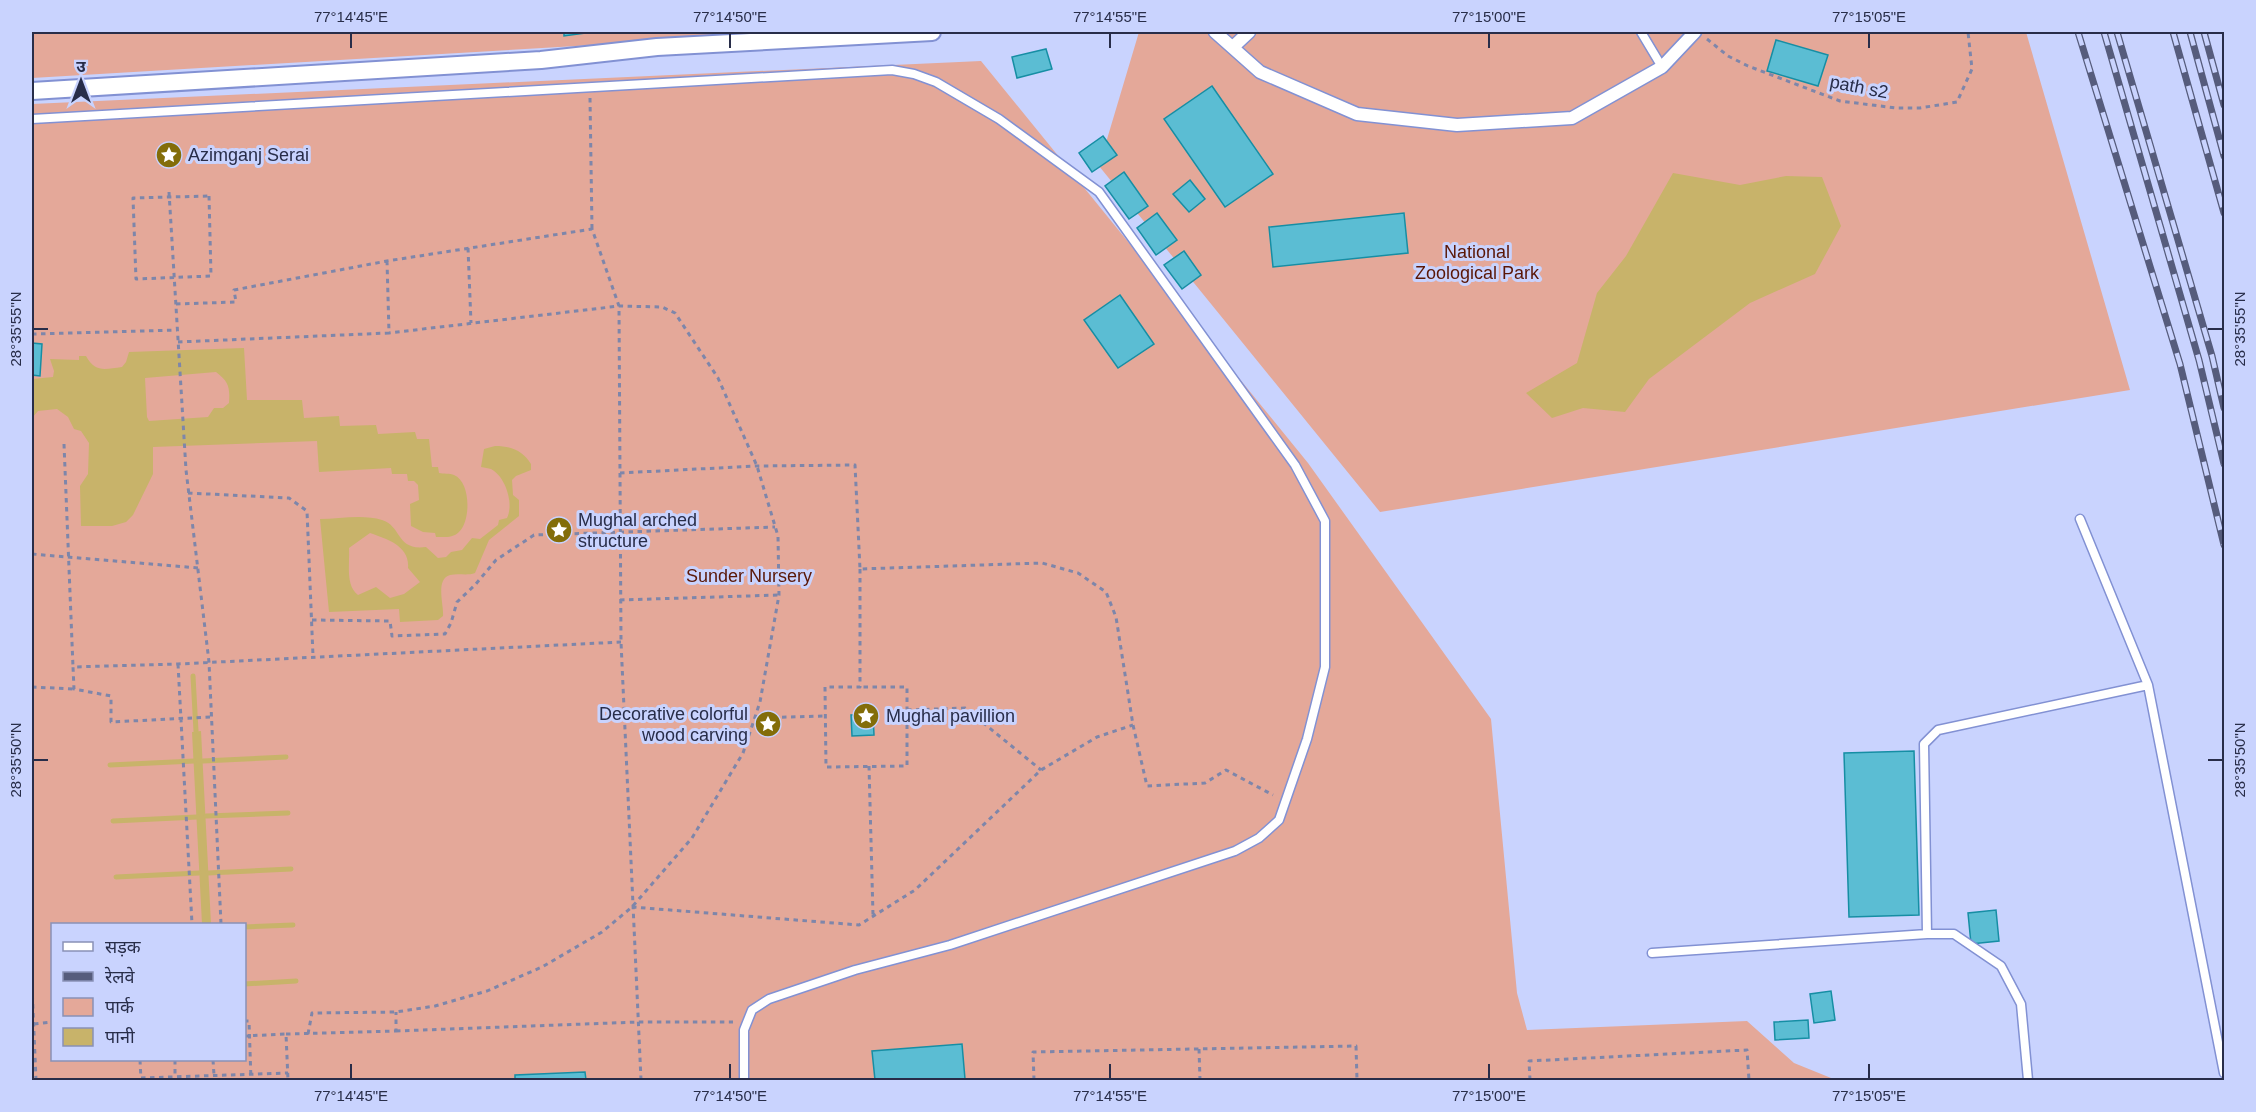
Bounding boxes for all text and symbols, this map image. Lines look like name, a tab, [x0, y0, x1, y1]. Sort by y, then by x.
text: 77°14'45"E	[314, 8, 388, 25]
text: 77°14'50"E	[693, 8, 767, 25]
text: 77°14'55"E	[1073, 8, 1147, 25]
text: 77°15'00"E	[1452, 8, 1526, 25]
text: 77°15'05"E	[1832, 8, 1906, 25]
north arrow	[51, 51, 111, 111]
text: उ	[76, 58, 86, 75]
street label: path s2	[1828, 72, 1890, 102]
place icon: Azimganj Serai	[154, 140, 184, 170]
place label: Azimganj Serai	[188, 145, 309, 165]
park label: National Zoological Park	[1415, 242, 1540, 283]
text: 28°35'55"N	[7, 291, 24, 367]
text: 28°35'55"N	[2231, 291, 2248, 367]
place label: Mughal arched structure	[578, 510, 697, 551]
place icon: Mughal arched structure	[544, 515, 574, 545]
park label: Sunder Nursery	[686, 566, 812, 586]
place icon: Mughal pavillion	[851, 701, 881, 731]
place label: Decorative colorful wood carving	[599, 704, 748, 745]
place label: Mughal pavillion	[886, 706, 1015, 726]
place icon: Decorative colorful wood carving	[753, 709, 783, 739]
text: 28°35'50"N	[7, 722, 24, 798]
text: 28°35'50"N	[2231, 722, 2248, 798]
legend	[51, 923, 246, 1061]
text: सड़क	[105, 937, 142, 957]
text: रेलवे	[104, 966, 136, 987]
text: पार्क	[105, 996, 135, 1017]
text: पानी	[105, 1027, 135, 1047]
text: 77°14'45"E	[314, 1087, 388, 1104]
text: 77°14'50"E	[693, 1087, 767, 1104]
text: 77°14'55"E	[1073, 1087, 1147, 1104]
text: 77°15'00"E	[1452, 1087, 1526, 1104]
text: 77°15'05"E	[1832, 1087, 1906, 1104]

